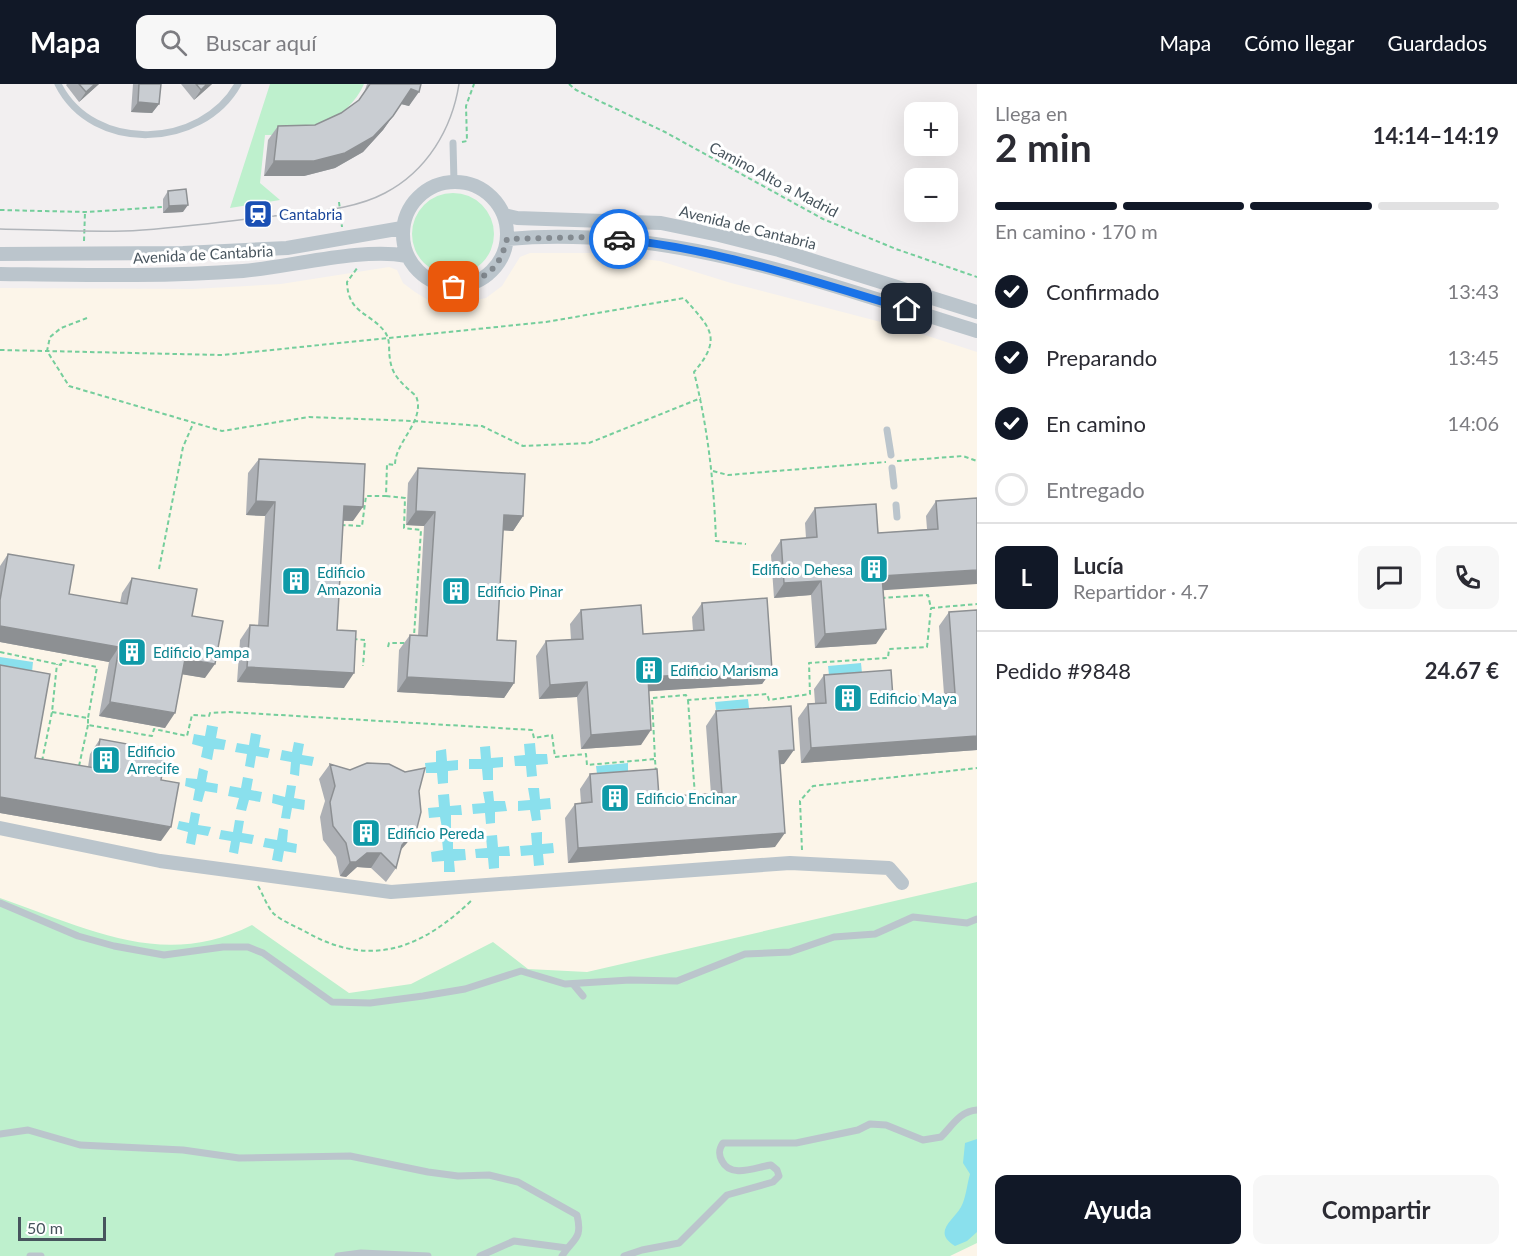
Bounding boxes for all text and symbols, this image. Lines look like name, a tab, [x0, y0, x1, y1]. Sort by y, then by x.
search box	[136, 15, 556, 69]
text: Mapa	[30, 25, 100, 59]
icon: search	[157, 26, 190, 59]
text: Buscar aquí	[205, 29, 317, 56]
text: Mapa	[1159, 30, 1211, 55]
text: Cómo llegar	[1244, 30, 1355, 55]
text: Guardados	[1388, 30, 1487, 55]
text: Llega en	[995, 101, 1068, 125]
map controls	[904, 102, 958, 222]
button: +	[904, 102, 958, 156]
text: 14:14–14:19	[1373, 122, 1499, 149]
text: 2 min	[995, 124, 1092, 170]
street label: Camino Alto a Madrid	[707, 137, 841, 221]
button: −	[904, 168, 958, 222]
station icon: Cantabria	[242, 198, 274, 230]
street label: Avenida de Cantabria	[678, 201, 818, 253]
place label: Cantabria	[279, 205, 343, 223]
courier	[589, 209, 649, 269]
text: En camino · 170 m	[995, 219, 1158, 243]
icon: car	[603, 223, 636, 256]
street label: Avenida de Cantabria	[132, 241, 274, 267]
pin	[428, 261, 479, 312]
icon: bag	[437, 270, 470, 303]
icon: check	[995, 275, 1028, 308]
text: Confirmado	[1046, 278, 1159, 305]
text: 13:43	[1448, 279, 1499, 303]
pin	[881, 283, 932, 334]
icon: home	[890, 292, 923, 325]
icon: check	[995, 341, 1028, 374]
text: Preparando	[1046, 344, 1157, 371]
text: 13:45	[1448, 345, 1499, 369]
icon: check	[995, 407, 1028, 440]
text: En camino	[1046, 410, 1146, 437]
text: 14:06	[1448, 411, 1499, 435]
text: Entregado	[1046, 476, 1145, 503]
button: chat	[1358, 546, 1421, 609]
button: phone	[1436, 546, 1499, 609]
text: Lucía	[1073, 552, 1124, 579]
building icon: Edificio Dehesa	[858, 553, 890, 585]
place label: Edificio Dehesa	[751, 560, 853, 578]
place label: Edificio Amazonia	[317, 563, 382, 598]
text: L	[1021, 564, 1032, 591]
building icon: Edificio Amazonia	[280, 565, 312, 597]
building icon: Edificio Pinar	[440, 575, 472, 607]
text: Repartidor · 4.7	[1073, 579, 1209, 603]
place label: Edificio Pinar	[477, 582, 563, 600]
building icon: Edificio Pampa	[116, 636, 148, 668]
place label: Edificio Pampa	[153, 643, 249, 661]
building icon: Edificio Marisma	[633, 654, 665, 686]
text: Pedido #9848	[995, 657, 1131, 684]
text: 24.67 €	[1425, 657, 1499, 684]
place label: Edificio Marisma	[670, 661, 779, 679]
building icon: Edificio Maya	[832, 682, 864, 714]
place label: Edificio Maya	[869, 689, 957, 707]
place label: Edificio Arrecife	[127, 742, 179, 777]
building icon: Edificio Arrecife	[90, 744, 122, 776]
building icon: Edificio Encinar	[599, 782, 631, 814]
place label: Edificio Encinar	[636, 789, 737, 807]
building icon: Edificio Pereda	[350, 817, 382, 849]
place label: Edificio Pereda	[387, 824, 485, 842]
button: Ayuda	[995, 1175, 1241, 1244]
button: Compartir	[1253, 1175, 1499, 1244]
scale bar	[18, 1214, 106, 1242]
text: 50 m	[27, 1218, 63, 1237]

